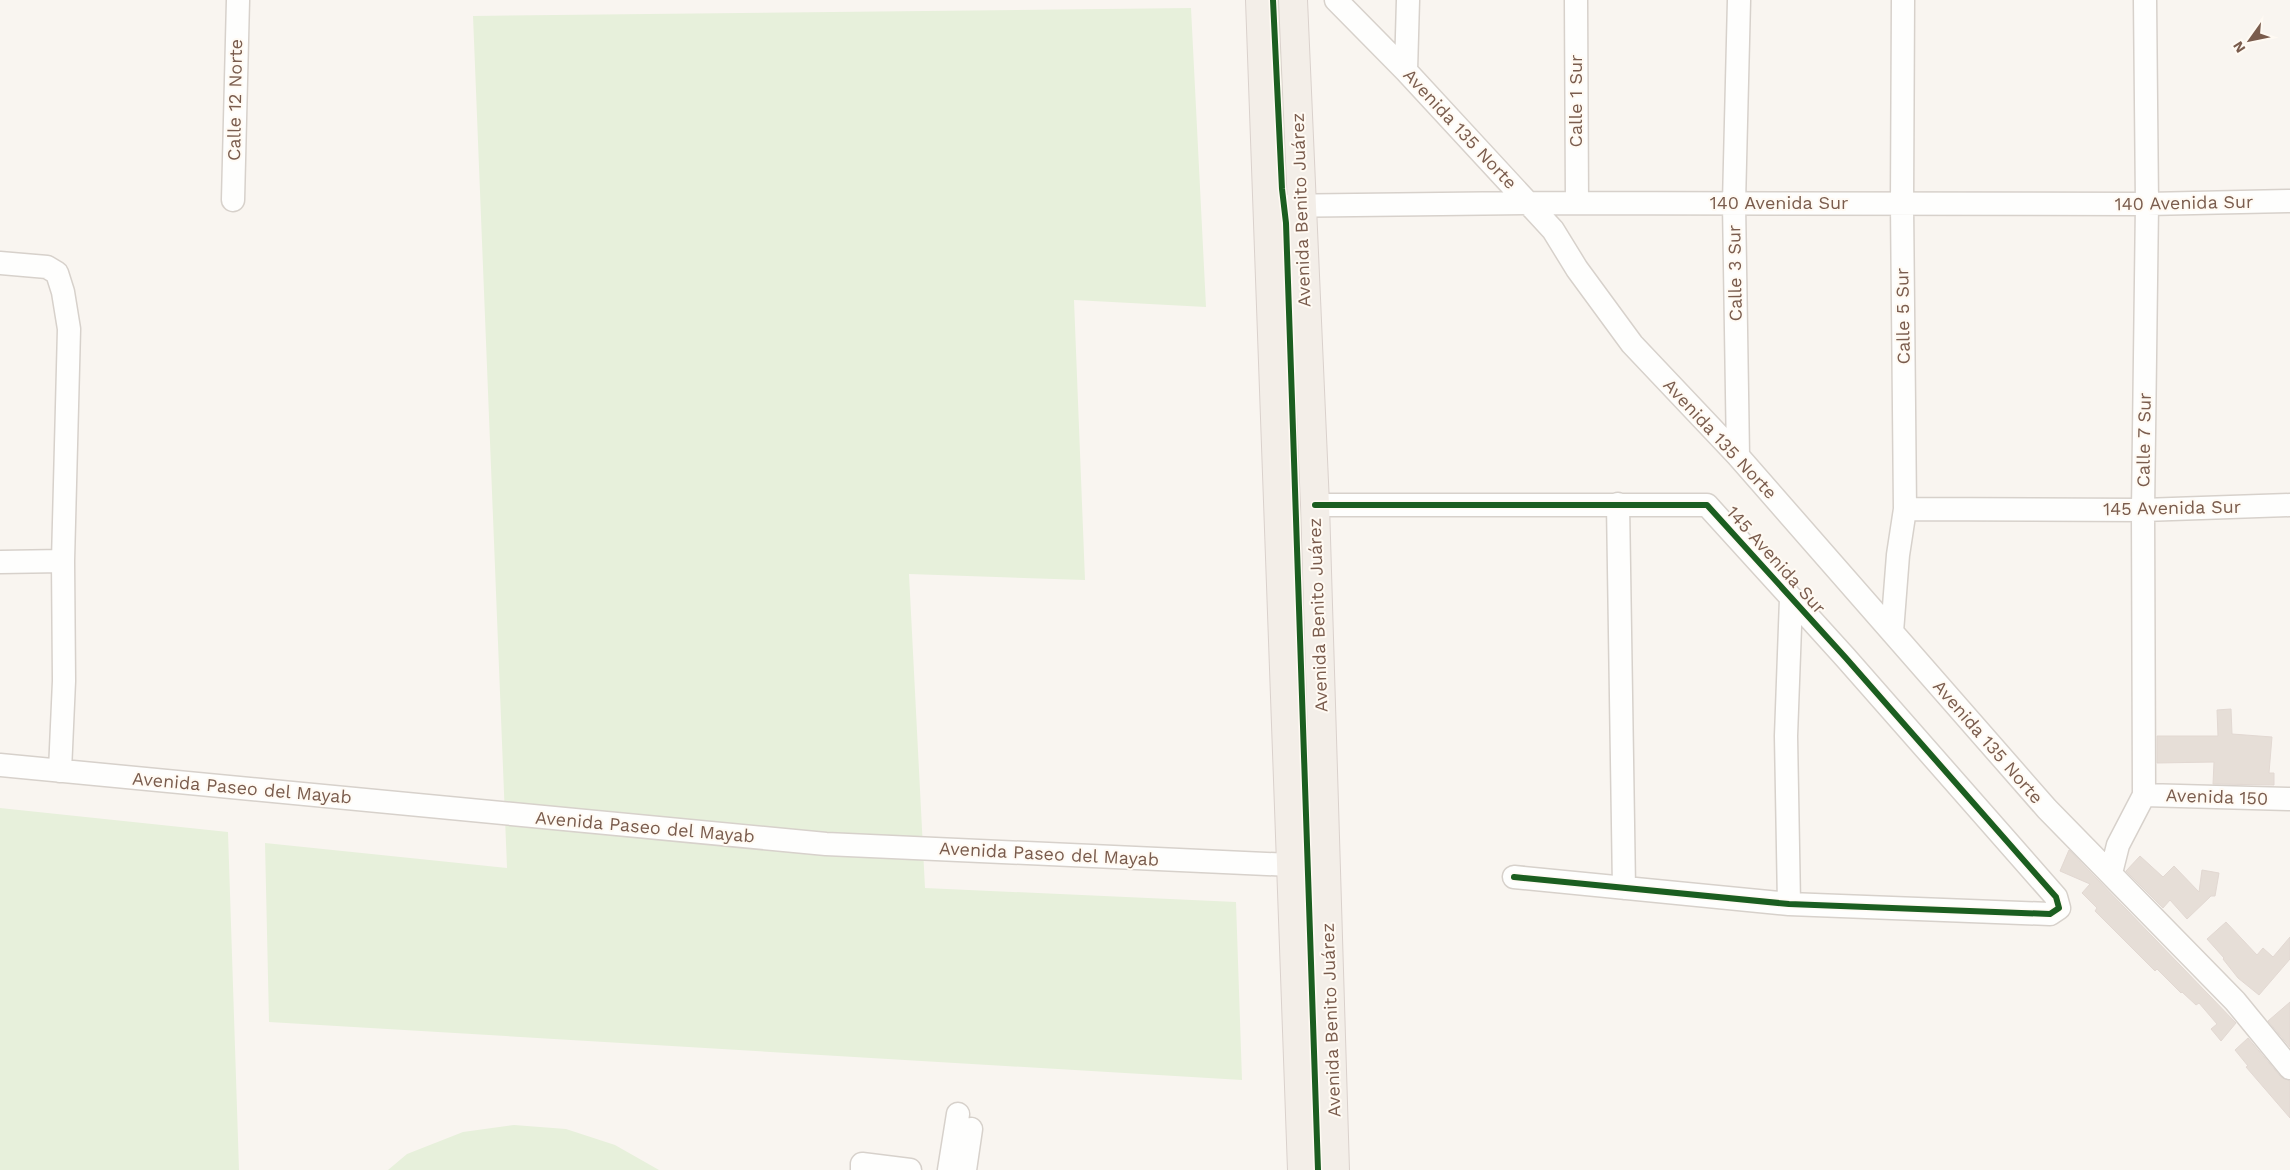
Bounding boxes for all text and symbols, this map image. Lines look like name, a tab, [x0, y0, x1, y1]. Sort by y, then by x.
north arrow	[2225, 15, 2275, 65]
text: N	[2230, 38, 2249, 56]
street label: Calle 12 Norte	[223, 39, 246, 161]
street label: Calle 1 Sur	[1565, 55, 1586, 147]
street label: Avenida 135 Norte	[1399, 64, 1521, 193]
street label: Avenida Benito Juárez	[1287, 112, 1314, 308]
street label: 140 Avenida Sur	[2114, 191, 2254, 214]
street label: 140 Avenida Sur	[1710, 192, 1848, 213]
street label: Calle 3 Sur	[1723, 225, 1746, 321]
street label: Calle 5 Sur	[1891, 268, 1914, 364]
street label: Avenida 135 Norte	[1659, 374, 1781, 503]
street label: Calle 7 Sur	[2132, 392, 2155, 488]
street label: 145 Avenida Sur	[2103, 496, 2241, 519]
street label: 145 Avenida Sur	[1722, 501, 1830, 618]
street label: Avenida Benito Juárez	[1304, 517, 1331, 713]
street label: Avenida 135 Norte	[1929, 676, 2048, 808]
street label: Avenida Paseo del Mayab	[131, 767, 353, 808]
street label: Avenida 150	[2165, 784, 2269, 809]
street label: Avenida Paseo del Mayab	[534, 806, 756, 847]
street label: Avenida Paseo del Mayab	[938, 837, 1160, 870]
street label: Avenida Benito Juárez	[1317, 922, 1344, 1118]

